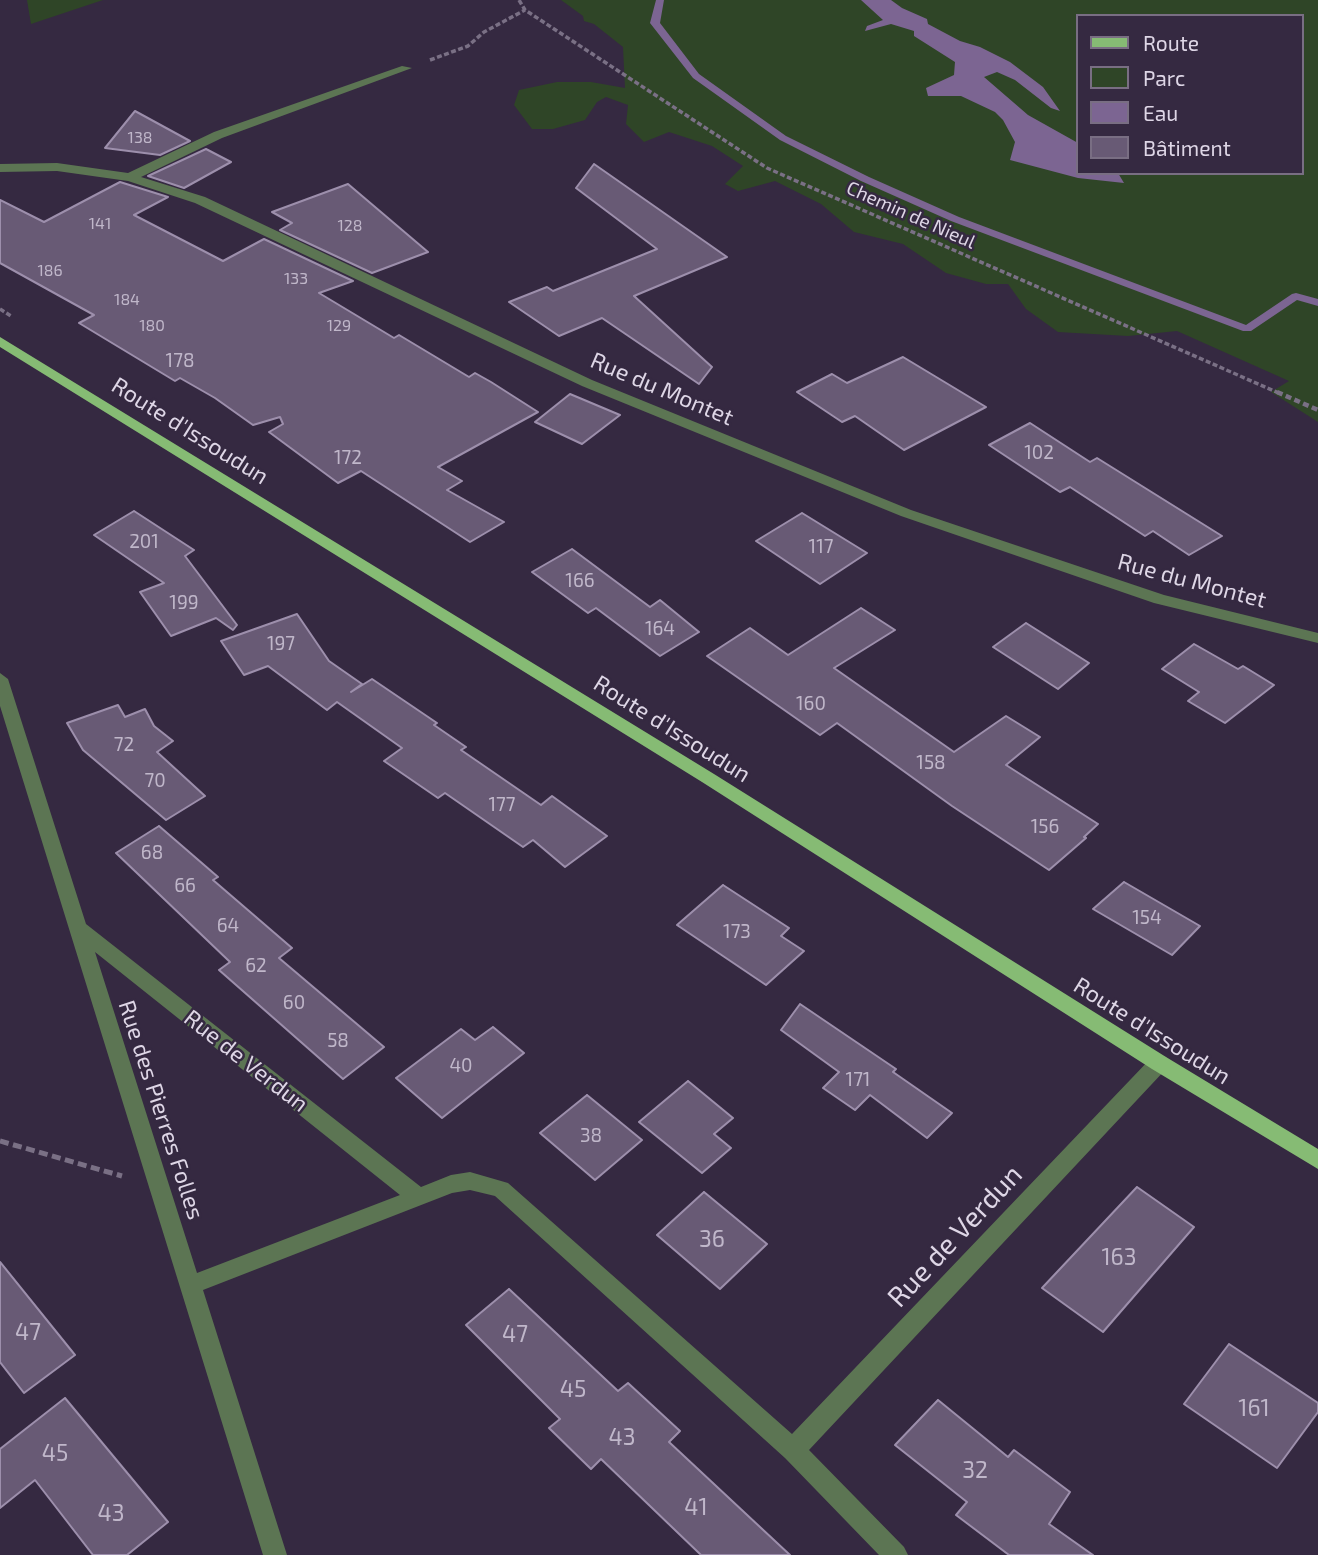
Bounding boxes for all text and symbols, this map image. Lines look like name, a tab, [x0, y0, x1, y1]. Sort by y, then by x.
legend	[1076, 14, 1304, 175]
text: Route	[1143, 30, 1199, 55]
text: Parc	[1143, 65, 1185, 90]
text: Eau	[1143, 100, 1178, 125]
house number: 138	[128, 128, 152, 148]
text: Bâtiment	[1143, 135, 1231, 160]
street label: Chemin de Nieul	[843, 176, 979, 254]
house number: 141	[89, 214, 111, 234]
house number: 128	[337, 216, 363, 236]
house number: 186	[37, 261, 63, 281]
house number: 133	[284, 269, 308, 289]
house number: 184	[114, 290, 140, 310]
house number: 180	[139, 316, 165, 336]
house number: 129	[327, 316, 351, 336]
street label: Rue du Montet	[586, 346, 738, 432]
house number: 178	[166, 350, 194, 372]
street label: Route d'Issoudun	[106, 372, 274, 490]
house number: 102	[1024, 442, 1054, 464]
house number: 172	[334, 447, 362, 469]
house number: 201	[129, 531, 159, 553]
house number: 117	[809, 536, 833, 558]
street label: Rue du Montet	[1115, 548, 1269, 614]
house number: 166	[565, 570, 595, 592]
house number: 199	[169, 592, 199, 614]
house number: 164	[645, 618, 675, 640]
house number: 197	[267, 633, 295, 655]
street label: Route d'Issoudun	[588, 670, 756, 788]
house number: 160	[796, 693, 826, 715]
house number: 72	[114, 734, 134, 756]
house number: 158	[916, 752, 946, 774]
house number: 70	[144, 770, 166, 792]
house number: 177	[488, 794, 516, 816]
house number: 156	[1031, 816, 1059, 838]
house number: 68	[141, 842, 163, 864]
house number: 66	[174, 875, 196, 897]
house number: 154	[1132, 907, 1162, 929]
house number: 64	[217, 915, 239, 937]
house number: 173	[723, 921, 751, 943]
house number: 62	[245, 955, 267, 977]
street label: Route d'Issoudun	[1068, 972, 1236, 1090]
house number: 60	[283, 992, 305, 1014]
street label: Rue des Pierres Folles	[113, 997, 209, 1223]
street label: Rue de Verdun	[179, 1004, 313, 1118]
house number: 58	[327, 1030, 349, 1052]
house number: 40	[449, 1055, 473, 1077]
house number: 171	[846, 1069, 870, 1091]
house number: 38	[580, 1125, 602, 1147]
street label: Rue de Verdun	[881, 1158, 1029, 1314]
house number: 36	[699, 1225, 725, 1253]
house number: 163	[1101, 1243, 1137, 1271]
house number: 47	[15, 1318, 41, 1346]
house number: 47	[502, 1320, 528, 1348]
house number: 45	[560, 1375, 586, 1403]
house number: 161	[1238, 1394, 1270, 1422]
house number: 43	[609, 1423, 635, 1451]
house number: 45	[42, 1439, 68, 1467]
house number: 32	[962, 1456, 988, 1484]
house number: 41	[684, 1493, 708, 1521]
house number: 43	[98, 1499, 124, 1527]

